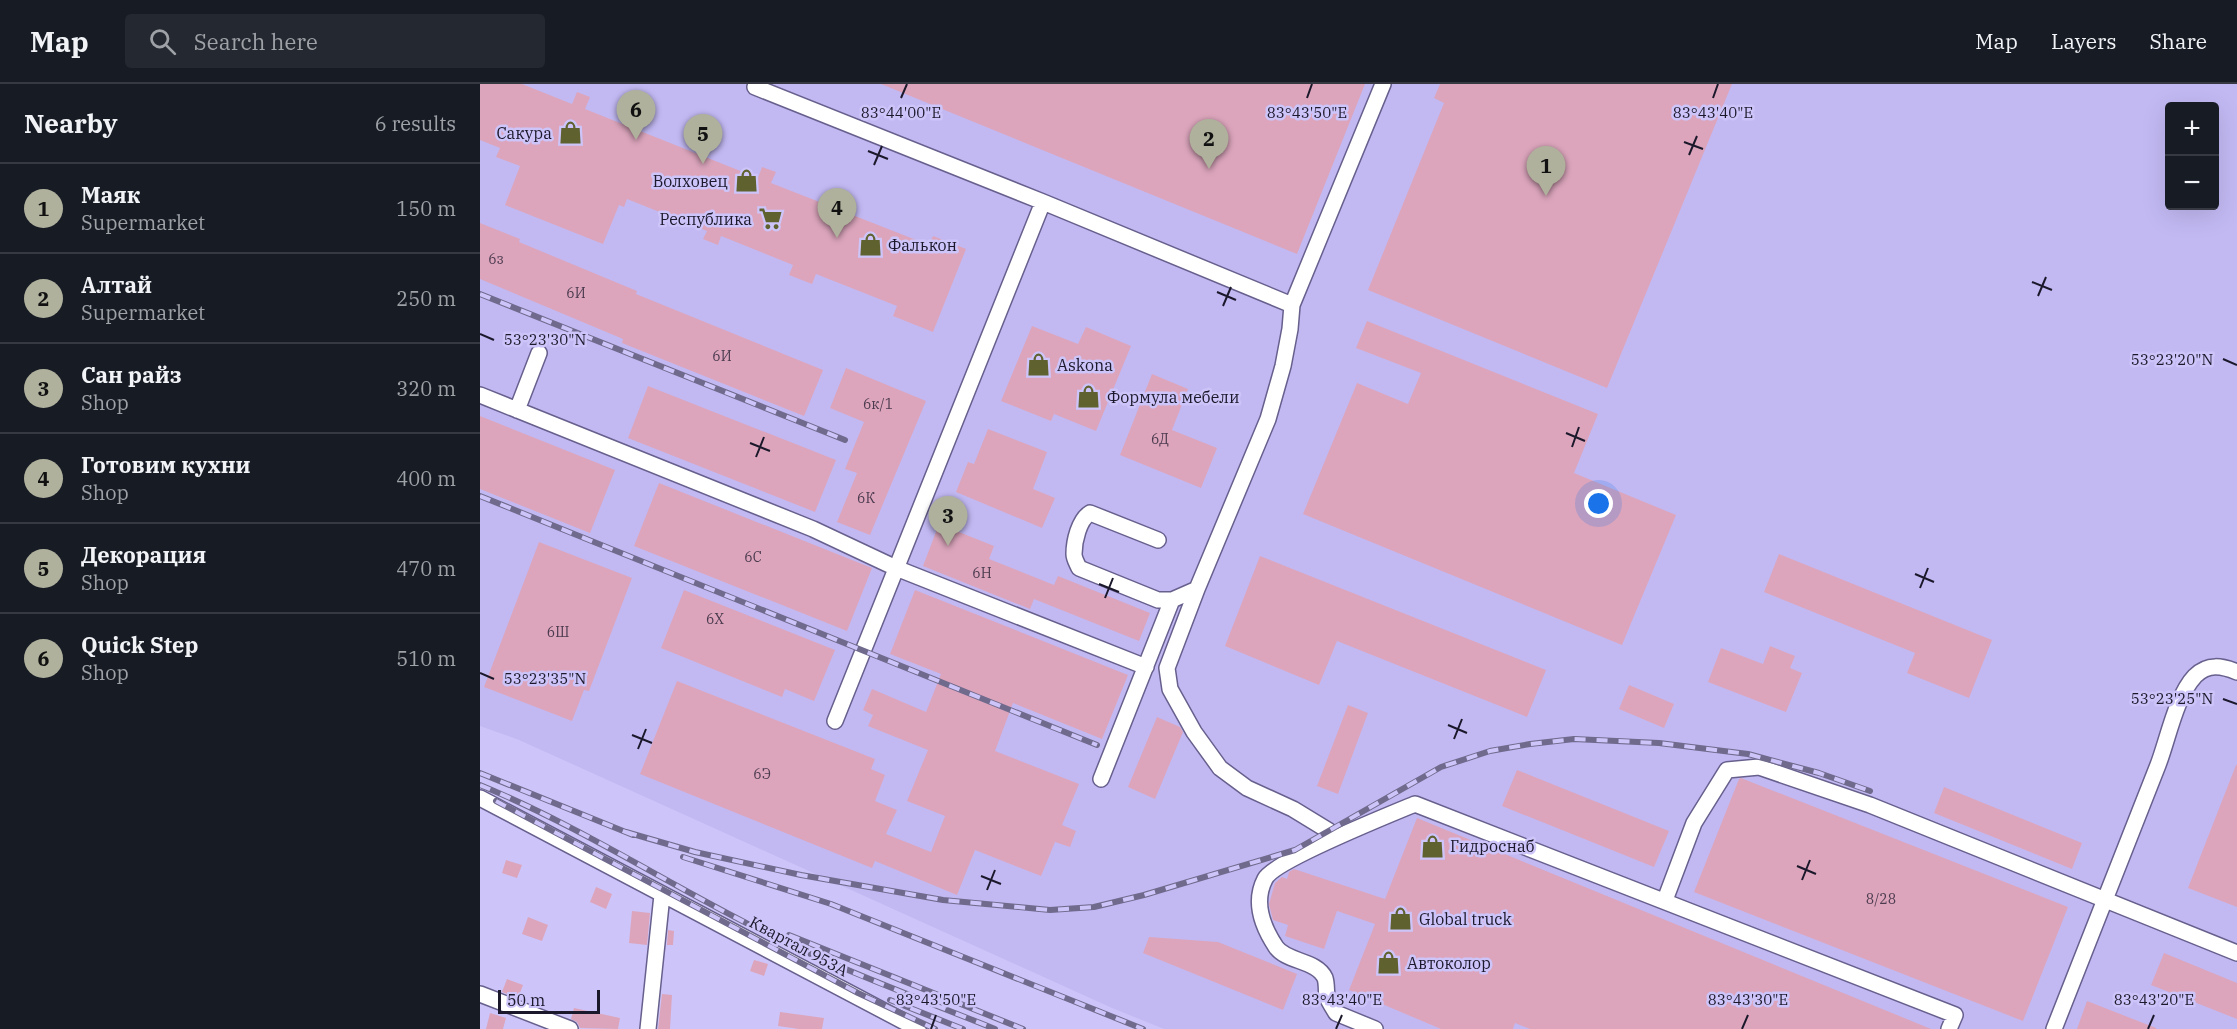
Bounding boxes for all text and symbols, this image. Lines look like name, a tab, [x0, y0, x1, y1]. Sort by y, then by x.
search box	[125, 14, 545, 68]
text: Map	[30, 23, 89, 60]
icon: search	[146, 25, 179, 58]
text: Search here	[194, 27, 318, 56]
text: Map	[1975, 27, 2018, 55]
text: Layers	[2051, 27, 2117, 55]
text: Share	[2150, 27, 2207, 55]
pin: 6	[616, 91, 656, 140]
map controls	[2165, 102, 2219, 210]
button: +	[2165, 102, 2219, 156]
text: 83°44'00"E	[861, 103, 941, 122]
text: 83°43'50"E	[1267, 103, 1347, 122]
text: 83°43'40"E	[1673, 103, 1753, 122]
text: Nearby	[24, 106, 118, 140]
text: 6 results	[375, 110, 456, 137]
pin: 5	[684, 115, 722, 164]
shop icon: Сакура	[557, 120, 583, 146]
pin: 2	[1190, 120, 1228, 169]
place label: Сакура	[496, 123, 552, 143]
pin: 1	[1526, 147, 1566, 196]
button: −	[2165, 156, 2219, 210]
shop icon: Волховец	[733, 168, 759, 194]
place label: Волховец	[653, 171, 728, 191]
text: Маяк	[81, 180, 140, 209]
pin: 4	[818, 188, 856, 238]
text: 1	[38, 195, 50, 222]
text: 150 m	[396, 195, 456, 222]
supermarket icon: Республика	[757, 206, 783, 232]
text: Supermarket	[81, 209, 205, 236]
place label: Республика	[659, 209, 752, 229]
shop icon: Фалькон	[857, 232, 883, 258]
place label: Фалькон	[888, 235, 957, 255]
house number: 6з	[488, 250, 504, 268]
text: Алтай	[81, 270, 152, 299]
house number: 6И	[566, 284, 586, 302]
text: 2	[38, 285, 50, 312]
text: 250 m	[396, 285, 456, 312]
text: Supermarket	[81, 299, 205, 326]
text: 53°23'30"N	[504, 330, 586, 349]
house number: 6И	[712, 347, 732, 365]
text: 53°23'20"N	[2131, 350, 2213, 369]
shop icon: Askona	[1026, 352, 1052, 378]
place label: Askona	[1057, 355, 1113, 375]
text: Сан райз	[81, 360, 182, 389]
text: 3	[38, 375, 50, 402]
text: 320 m	[396, 375, 456, 402]
shop icon: Формула мебели	[1076, 384, 1102, 410]
place label: Формула мебели	[1107, 387, 1239, 407]
text: Shop	[81, 389, 129, 416]
house number: 6к/1	[863, 395, 893, 413]
house number: 6Д	[1151, 430, 1169, 448]
text: Готовим кухни	[81, 450, 251, 479]
text: 4	[38, 465, 50, 492]
text: 400 m	[396, 465, 456, 492]
text: Shop	[81, 479, 129, 506]
house number: 6К	[857, 489, 875, 507]
your location	[1584, 489, 1613, 518]
pin: 3	[928, 496, 968, 546]
text: Декорация	[81, 540, 206, 569]
house number: 6С	[744, 548, 762, 566]
text: 5	[38, 555, 50, 582]
text: 470 m	[396, 555, 456, 582]
house number: 6Н	[972, 564, 992, 582]
text: Shop	[81, 569, 129, 596]
house number: 6Х	[706, 610, 725, 628]
house number: 6Ш	[547, 623, 569, 641]
text: Quick Step	[81, 630, 198, 659]
text: 6	[38, 645, 50, 672]
text: 510 m	[396, 645, 456, 672]
text: Shop	[81, 659, 129, 686]
text: 53°23'35"N	[504, 669, 586, 688]
text: 53°23'25"N	[2131, 689, 2213, 708]
house number: 6Э	[753, 765, 771, 783]
shop icon: Гидроснаб	[1419, 833, 1445, 859]
place label: Гидроснаб	[1450, 836, 1535, 856]
house number: 8/28	[1866, 890, 1896, 908]
shop icon: Global truck	[1388, 906, 1414, 932]
place label: Global truck	[1419, 909, 1513, 929]
street label: Квартал 953А	[746, 912, 852, 980]
shop icon: Автоколор	[1376, 950, 1402, 976]
place label: Автоколор	[1407, 953, 1491, 973]
scale bar	[498, 987, 600, 1014]
text: 50 m	[507, 990, 545, 1010]
text: 83°43'50"E	[896, 990, 976, 1009]
text: 83°43'40"E	[1302, 990, 1382, 1009]
text: 83°43'30"E	[1708, 990, 1788, 1009]
text: 83°43'20"E	[2114, 990, 2194, 1009]

